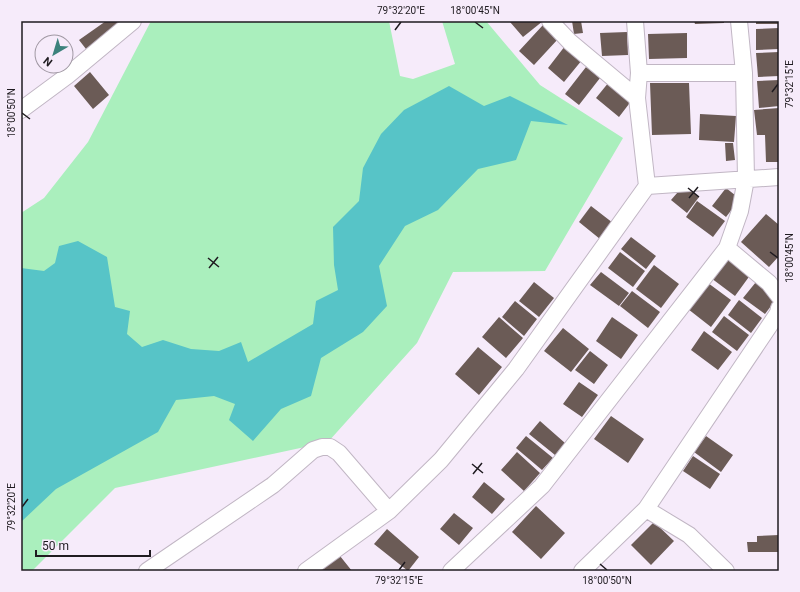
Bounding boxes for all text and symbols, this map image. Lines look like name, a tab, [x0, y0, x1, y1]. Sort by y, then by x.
text: 79°32'20"E	[377, 5, 425, 16]
text: 18°00'45"N	[450, 5, 500, 16]
north arrow	[34, 34, 74, 74]
text: N	[41, 54, 55, 69]
text: 79°32'15"E	[784, 60, 795, 108]
text: 18°00'50"N	[6, 88, 17, 138]
text: 18°00'45"N	[784, 233, 795, 283]
text: 79°32'20"E	[6, 483, 17, 531]
scale bar	[36, 532, 150, 558]
text: 50 m	[42, 539, 69, 553]
text: 79°32'15"E	[375, 575, 423, 586]
text: 18°00'50"N	[582, 575, 632, 586]

